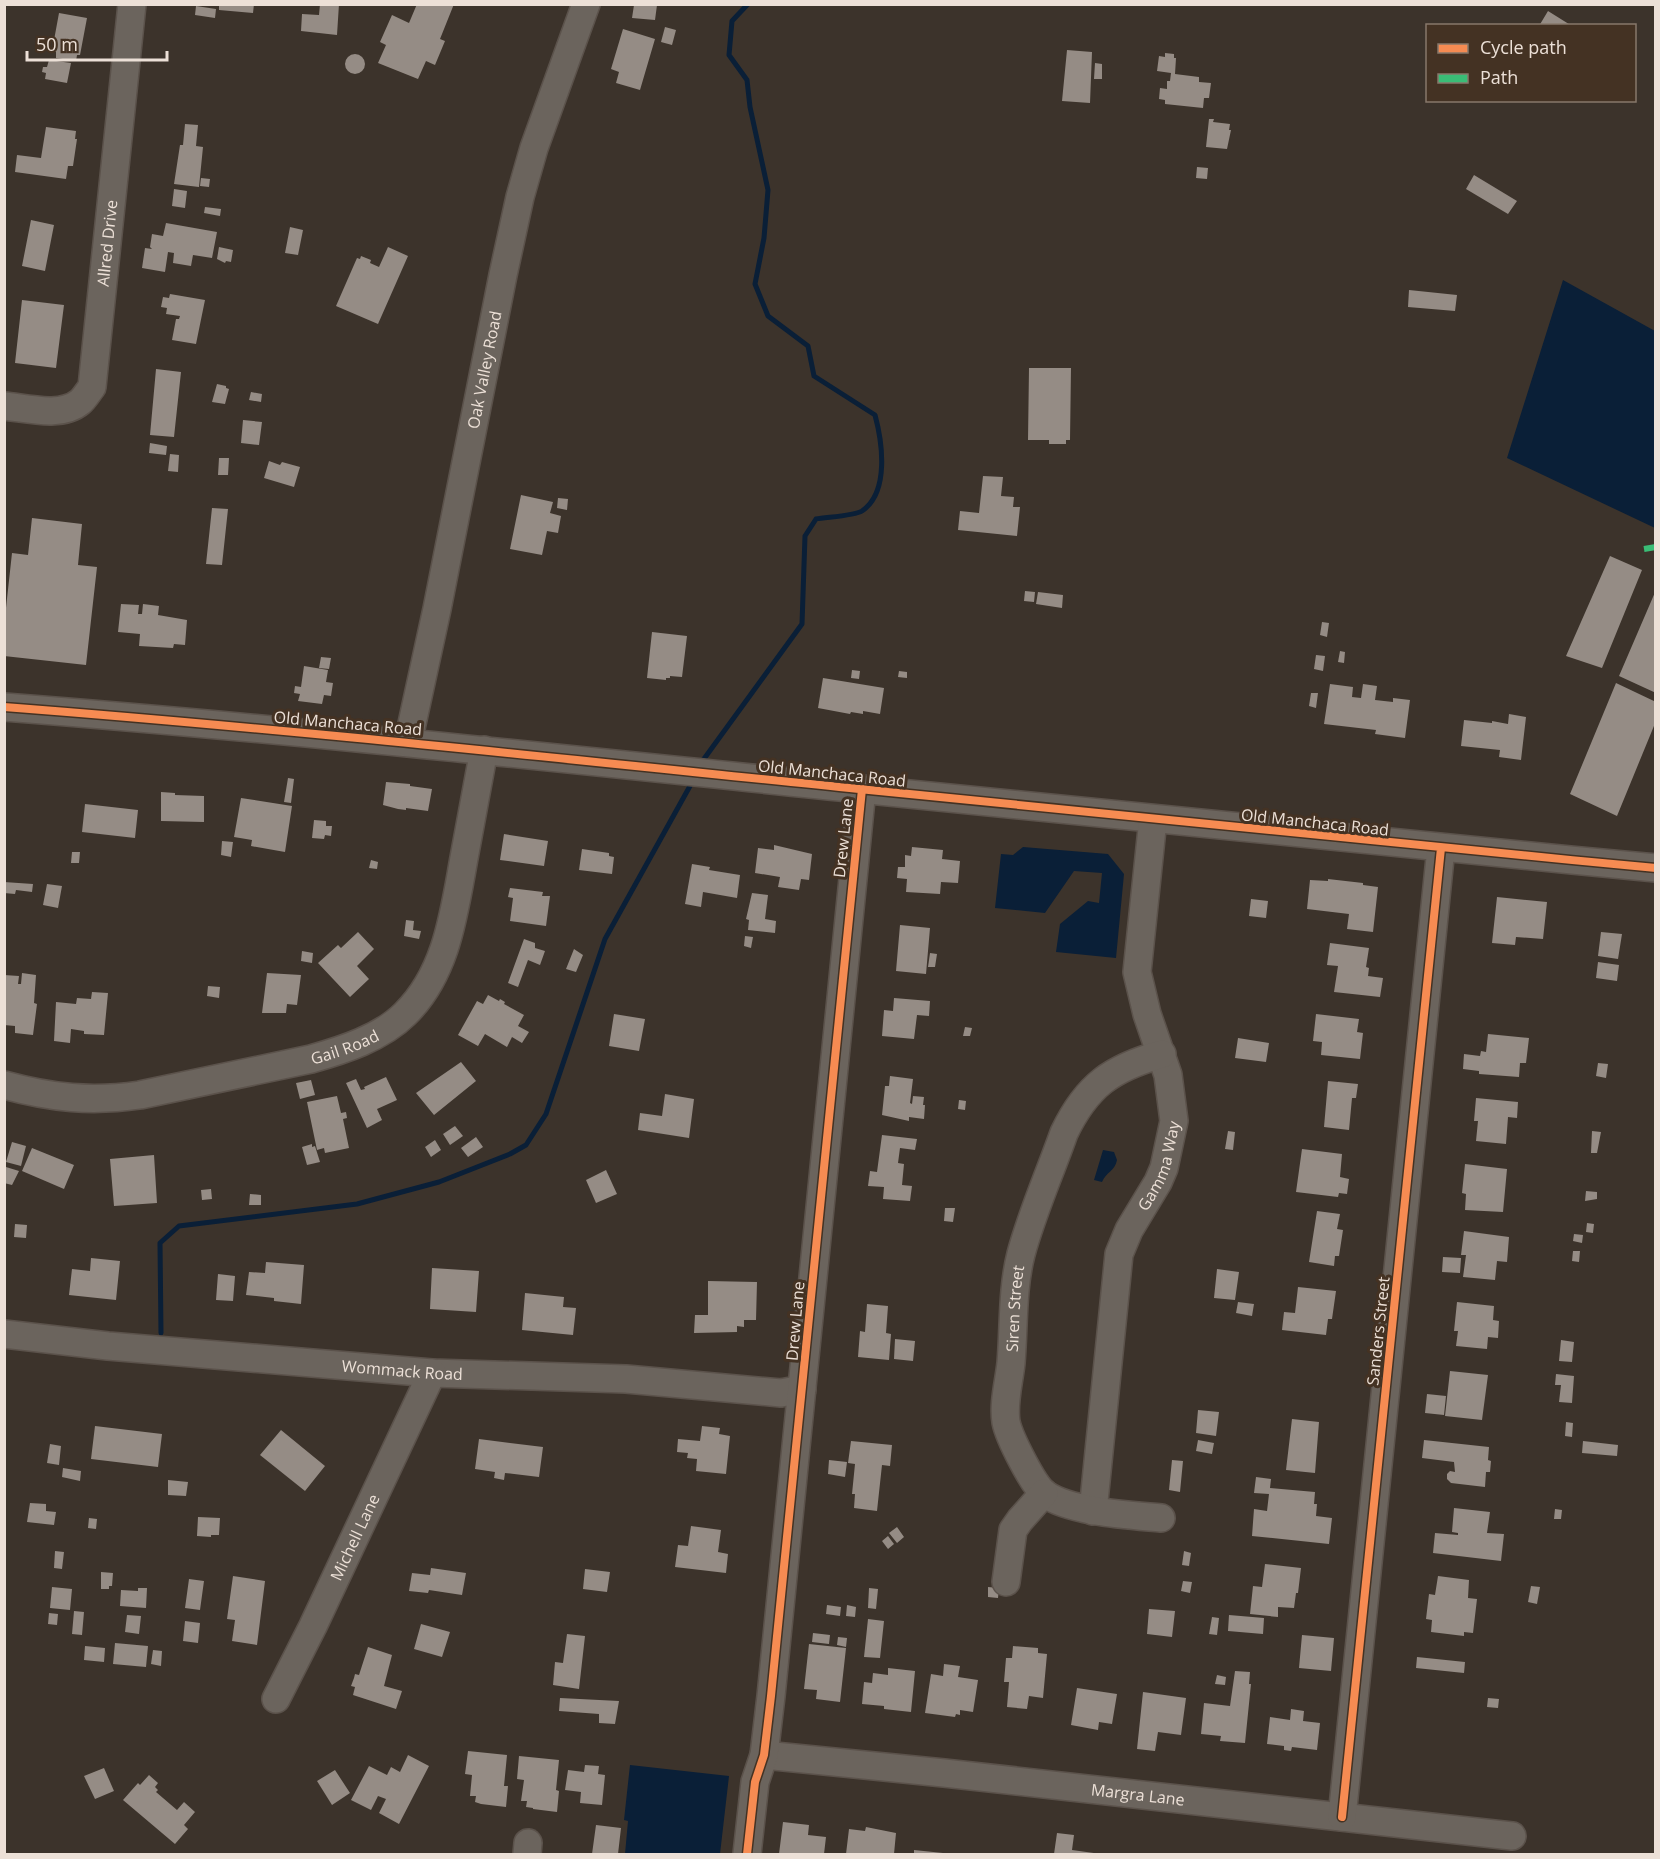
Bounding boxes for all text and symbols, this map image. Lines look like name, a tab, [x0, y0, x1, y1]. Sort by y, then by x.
scale bar	[27, 24, 166, 62]
legend	[1426, 24, 1636, 102]
text: 50 m	[36, 32, 78, 56]
text: Cycle path	[1480, 35, 1567, 59]
text: Path	[1480, 65, 1518, 89]
street label: Allred Drive	[92, 199, 122, 288]
street label: Oak Valley Road	[462, 309, 507, 431]
street label: Old Manchaca Road	[273, 706, 423, 740]
street label: Old Manchaca Road	[757, 754, 907, 792]
street label: Drew Lane	[828, 797, 858, 879]
street label: Old Manchaca Road	[1240, 803, 1390, 841]
street label: Gail Road	[308, 1024, 383, 1070]
street label: Gamma Way	[1132, 1118, 1185, 1215]
street label: Siren Street	[1001, 1263, 1029, 1353]
street label: Sanders Street	[1361, 1275, 1395, 1386]
street label: Drew Lane	[781, 1280, 809, 1362]
street label: Wommack Road	[341, 1355, 463, 1385]
street label: Michell Lane	[325, 1490, 385, 1584]
street label: Margra Lane	[1090, 1778, 1186, 1811]

